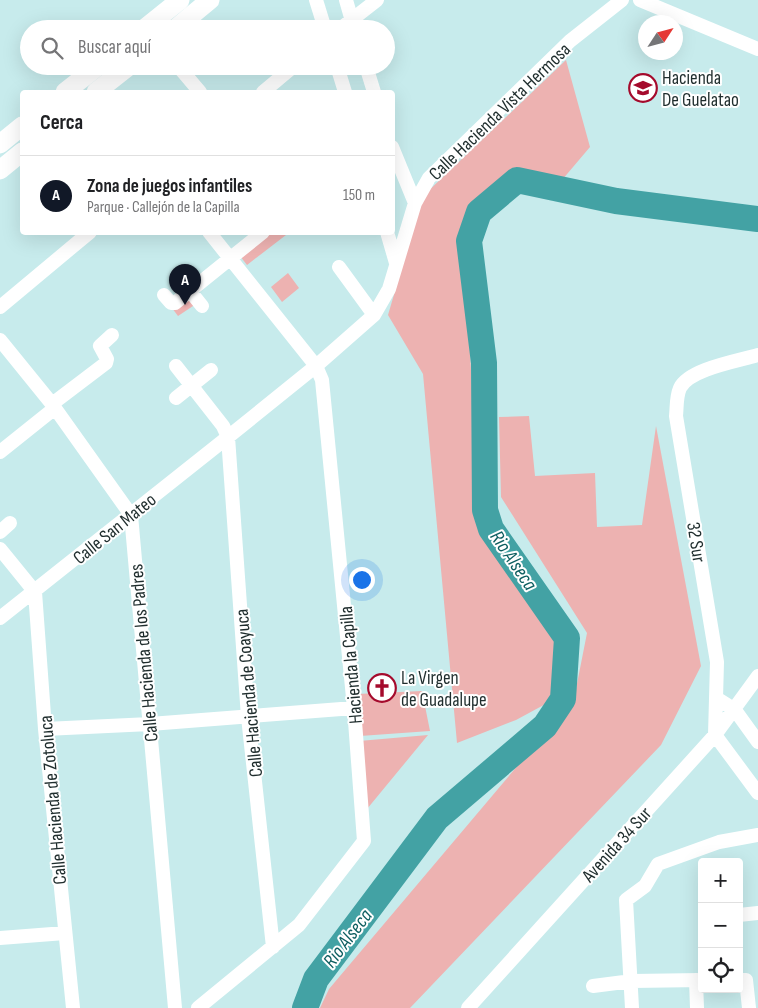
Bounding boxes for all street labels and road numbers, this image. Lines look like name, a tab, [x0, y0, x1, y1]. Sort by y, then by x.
street label: Calle Hacienda Vista Hermosa	[424, 39, 576, 186]
street label: Calle San Mateo	[69, 489, 161, 570]
street label: 32 Sur	[681, 521, 710, 565]
street label: Calle Hacienda de los Padres	[125, 563, 164, 743]
street label: Hacienda la Capilla	[335, 605, 368, 725]
street label: Calle Hacienda de Coayuca	[231, 608, 268, 778]
street label: Calle Hacienda de Zotoluca	[35, 714, 72, 885]
street label: Avenida 34 Sur	[577, 802, 657, 888]

